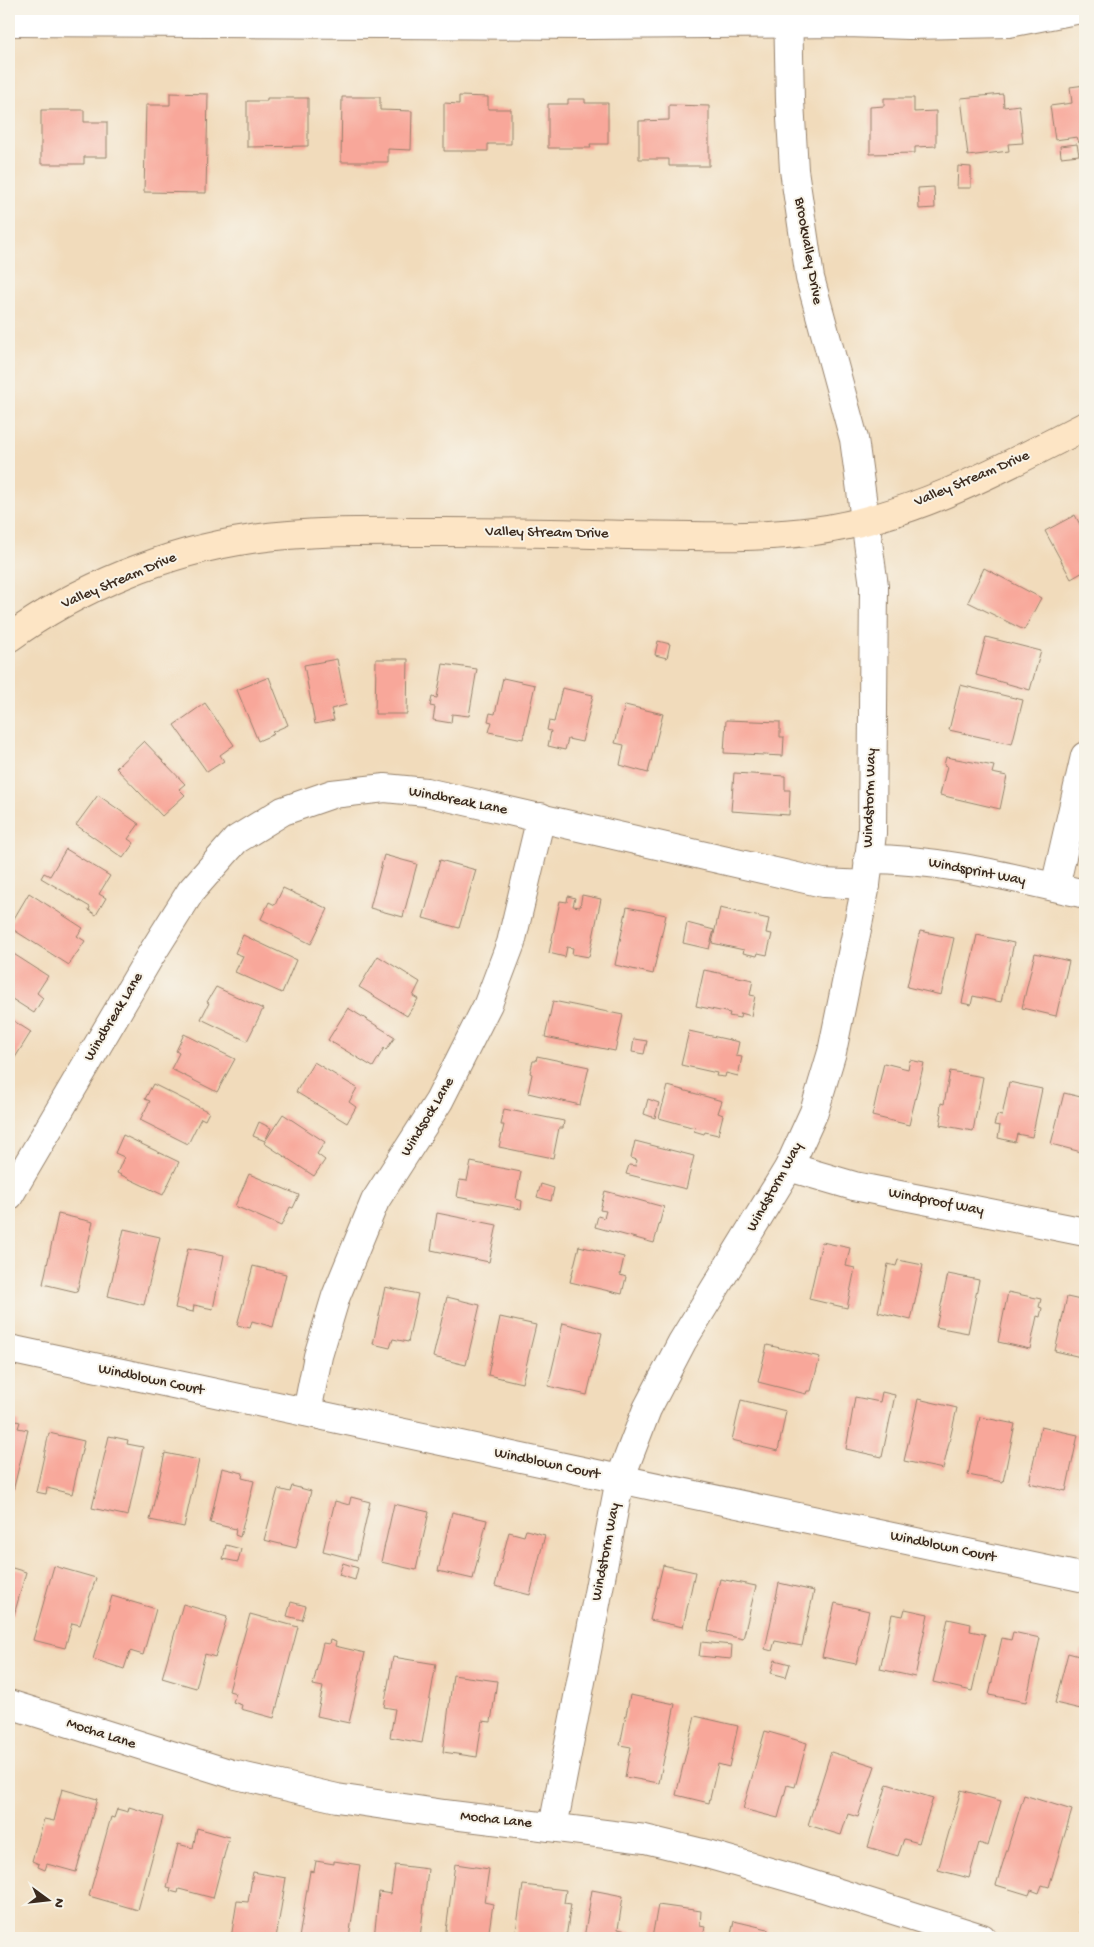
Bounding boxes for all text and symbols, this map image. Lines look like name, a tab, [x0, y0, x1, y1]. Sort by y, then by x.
street label: Brookvalley Drive	[790, 195, 826, 306]
street label: Valley Stream Drive	[911, 447, 1033, 512]
street label: Valley Stream Drive	[484, 523, 609, 543]
street label: Valley Stream Drive	[58, 549, 180, 614]
street label: Windstorm Way	[859, 747, 881, 848]
street label: Windbreak Lane	[407, 783, 509, 819]
street label: Windsprint Way	[927, 854, 1028, 890]
street label: Windbreak Lane	[80, 969, 148, 1065]
street label: Windsock Lane	[397, 1074, 459, 1160]
street label: Windstorm Way	[743, 1139, 807, 1235]
street label: Windproof Way	[887, 1184, 986, 1220]
street label: Windblown Court	[96, 1360, 207, 1400]
street label: Windblown Court	[492, 1444, 603, 1484]
street label: Windstorm Way	[588, 1501, 624, 1602]
street label: Windblown Court	[888, 1527, 999, 1567]
street label: Mocha Lane	[64, 1714, 138, 1754]
street label: Mocha Lane	[459, 1807, 533, 1833]
north arrow	[22, 1874, 72, 1924]
text: N	[49, 1896, 68, 1909]

